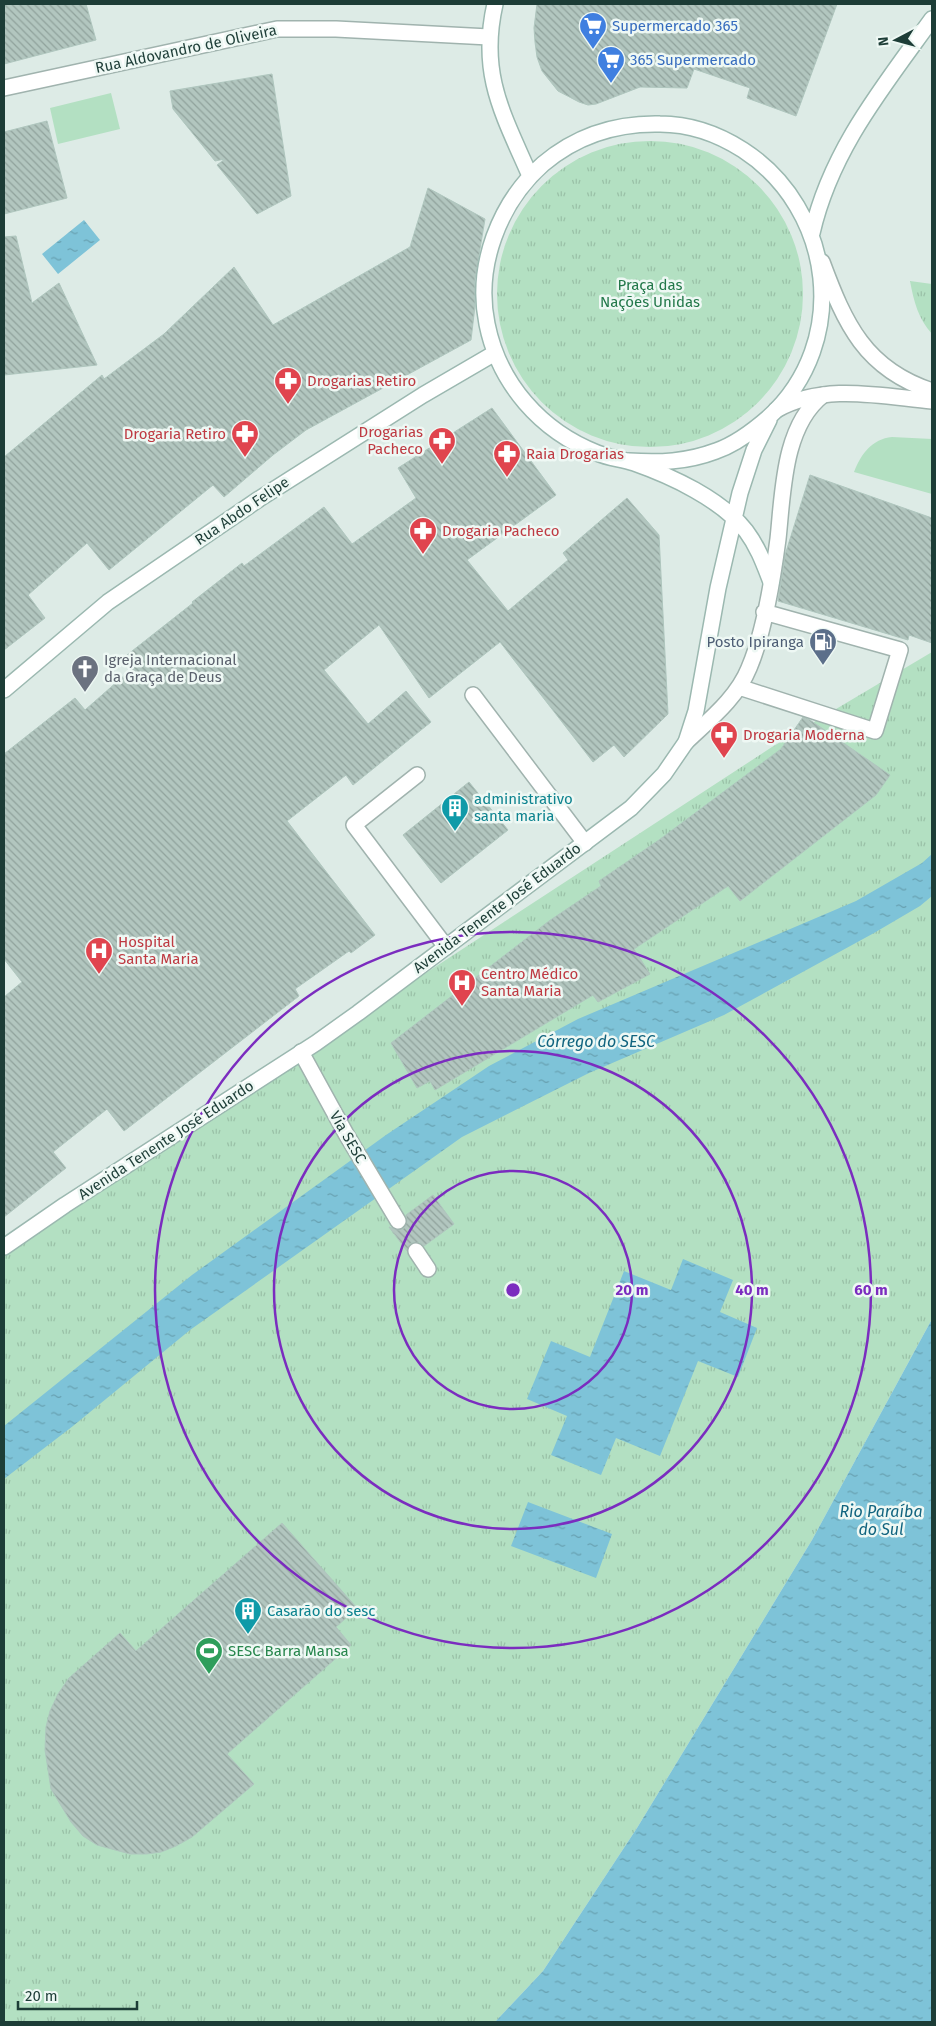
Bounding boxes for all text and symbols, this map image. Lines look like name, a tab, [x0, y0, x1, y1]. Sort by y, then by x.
supermarket icon: Supermercado 365	[578, 11, 608, 50]
north arrow	[871, 15, 921, 65]
place label: Supermercado 365	[612, 17, 738, 35]
street label: Rua Aldovandro de Oliveira	[94, 21, 278, 77]
text: N	[875, 36, 893, 47]
supermarket icon: 365 Supermercado	[596, 45, 626, 84]
place label: 365 Supermercado	[630, 51, 756, 69]
park label: Praça das Nações Unidas	[600, 276, 700, 311]
pharmacy icon: Drogarias Retiro	[273, 366, 303, 405]
place label: Drogarias Retiro	[307, 372, 416, 390]
pharmacy icon: Drogaria Retiro	[230, 419, 260, 458]
place label: Drogarias Pacheco	[359, 423, 423, 458]
place label: Drogaria Retiro	[124, 425, 226, 443]
pharmacy icon: Drogarias Pacheco	[427, 426, 457, 465]
pharmacy icon: Raia Drogarias	[492, 439, 522, 478]
place label: Raia Drogarias	[526, 445, 624, 463]
street label: Rua Abdo Felipe	[191, 473, 293, 549]
pharmacy icon: Drogaria Pacheco	[408, 516, 438, 555]
place label: Drogaria Pacheco	[442, 522, 559, 540]
fuel station icon: Posto Ipiranga	[808, 627, 838, 666]
place label: Posto Ipiranga	[707, 633, 804, 651]
place label: Igreja Internacional da Graça de Deus	[104, 651, 237, 686]
church icon: Igreja Internacional da Graça de Deus	[70, 654, 100, 693]
pharmacy icon: Drogaria Moderna	[709, 720, 739, 759]
place label: Drogaria Moderna	[743, 726, 865, 744]
place label: administrativo santa maria	[474, 790, 573, 825]
building icon: administrativo santa maria	[440, 793, 470, 832]
street label: Avenida Tenente José Eduardo	[409, 839, 585, 977]
place label: Hospital Santa Maria	[118, 933, 199, 968]
hospital icon: Hospital Santa Maria	[84, 936, 114, 975]
place label: Centro Médico Santa Maria	[481, 965, 578, 1000]
hospital icon: Centro Médico Santa Maria	[447, 968, 477, 1007]
water label: Córrego do SESC	[537, 1032, 656, 1051]
street label: Avenida Tenente José Eduardo	[75, 1076, 257, 1204]
street label: Via SESC	[326, 1108, 370, 1167]
centre of rings	[504, 1281, 522, 1299]
text: 20 m	[616, 1281, 648, 1299]
text: 40 m	[735, 1281, 769, 1299]
text: 60 m	[854, 1281, 888, 1299]
water label: Rio Paraíba do Sul	[839, 1502, 923, 1539]
building icon: Casarão do sesc	[233, 1596, 263, 1635]
place label: Casarão do sesc	[267, 1602, 376, 1620]
sports icon: SESC Barra Mansa	[194, 1636, 224, 1675]
place label: SESC Barra Mansa	[228, 1642, 349, 1660]
scale bar	[18, 1978, 136, 2010]
text: 20 m	[25, 1987, 58, 2005]

